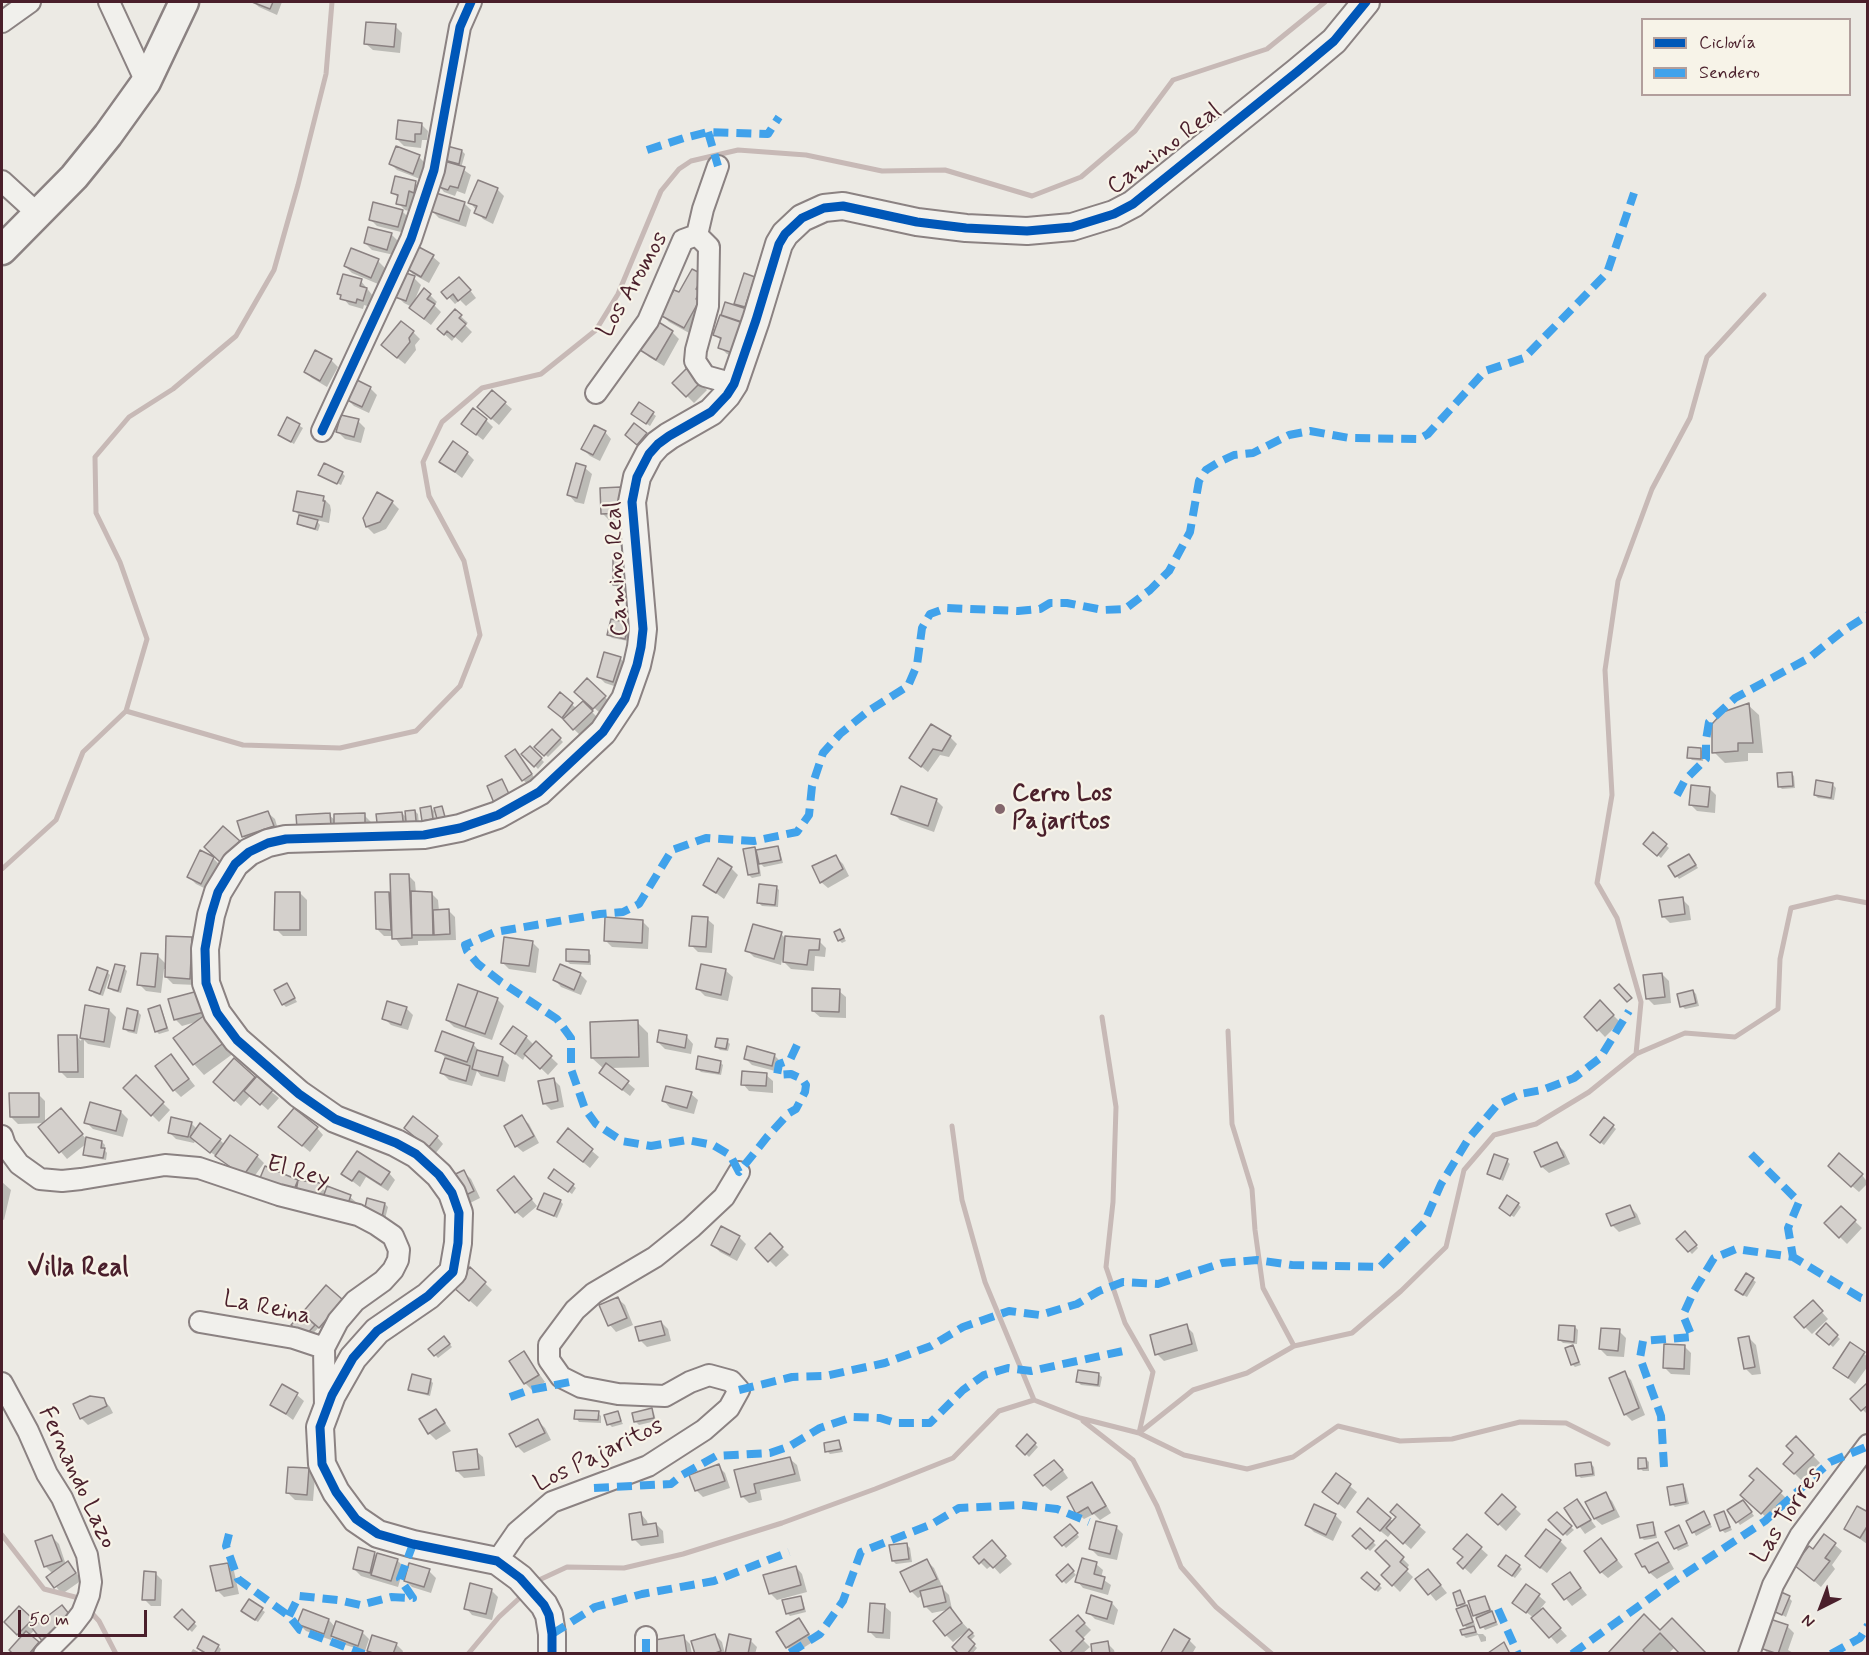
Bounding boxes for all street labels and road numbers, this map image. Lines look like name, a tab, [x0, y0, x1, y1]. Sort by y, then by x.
street label: Camino Real	[1102, 98, 1228, 202]
street label: Los Aromos	[592, 227, 676, 343]
street label: Camino Real	[600, 501, 636, 637]
street label: El Rey	[263, 1150, 333, 1196]
street label: La Reina	[221, 1286, 313, 1332]
street label: Fernando Lazo	[31, 1403, 121, 1553]
street label: Los Pajaritos	[530, 1412, 668, 1500]
street label: Las Torres	[1746, 1463, 1830, 1569]

